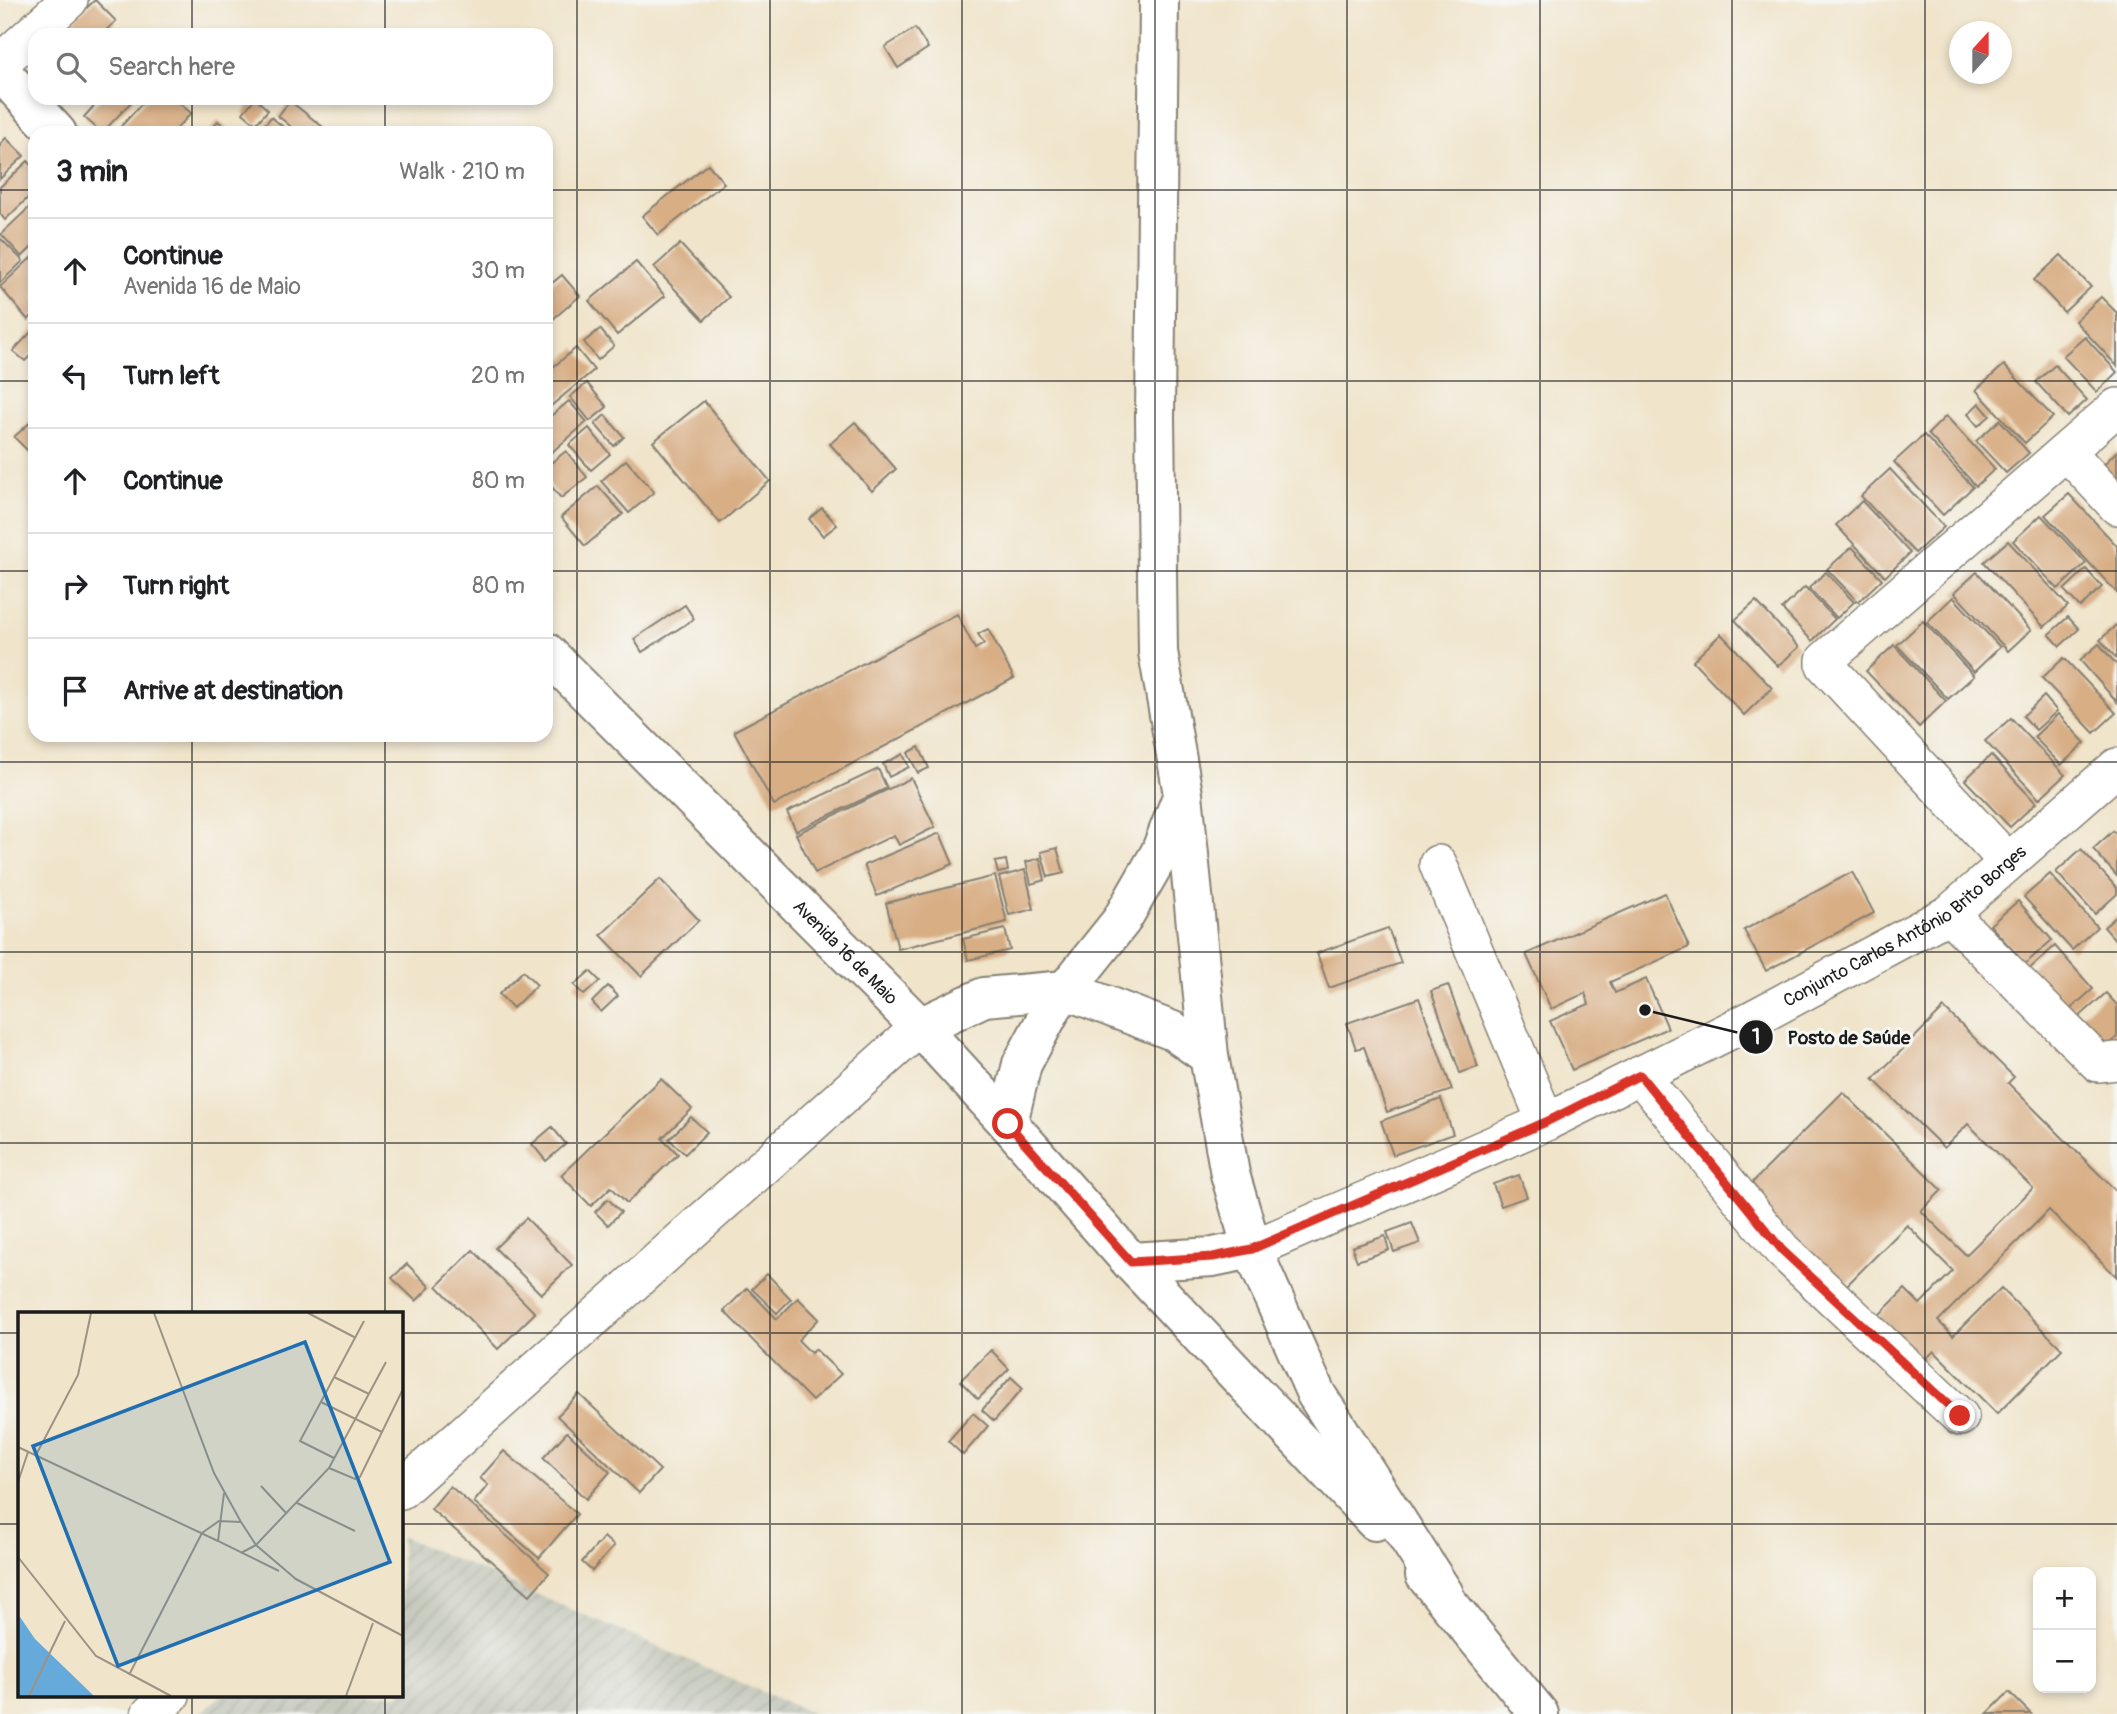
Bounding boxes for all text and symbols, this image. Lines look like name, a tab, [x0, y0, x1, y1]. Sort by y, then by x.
north arrow	[1949, 21, 2012, 84]
search box	[28, 28, 553, 105]
icon: search	[52, 48, 90, 86]
text: Search here	[108, 51, 235, 83]
text: 3 min	[56, 153, 128, 190]
text: Walk · 210 m	[399, 157, 525, 186]
text: Continue	[123, 240, 223, 272]
icon: ahead	[56, 252, 94, 290]
text: 30 m	[471, 256, 525, 285]
text: Avenida 16 de Maio	[123, 272, 301, 301]
icon: left	[56, 357, 94, 395]
text: Turn left	[123, 360, 219, 392]
text: 20 m	[471, 361, 525, 390]
icon: ahead	[56, 462, 94, 500]
text: Continue	[123, 465, 223, 497]
text: 80 m	[472, 466, 525, 495]
icon: right	[56, 567, 94, 605]
text: Turn right	[123, 570, 229, 602]
text: 80 m	[472, 571, 525, 600]
icon: arrive	[56, 672, 94, 710]
text: Arrive at destination	[123, 675, 343, 707]
street label: Conjunto Carlos Antônio Brito Borges	[1779, 840, 2031, 1012]
street label: Avenida 16 de Maio	[788, 895, 903, 1010]
callout: Posto de Saúde	[1739, 1017, 1924, 1057]
text: 1	[1752, 1024, 1760, 1051]
text: Posto de Saúde	[1788, 1026, 1911, 1050]
route start	[992, 1108, 1023, 1139]
inset map	[18, 1312, 402, 1696]
route end	[1944, 1400, 1975, 1431]
map controls	[2033, 1567, 2096, 1693]
button: +	[2033, 1567, 2096, 1630]
button: −	[2033, 1630, 2096, 1693]

